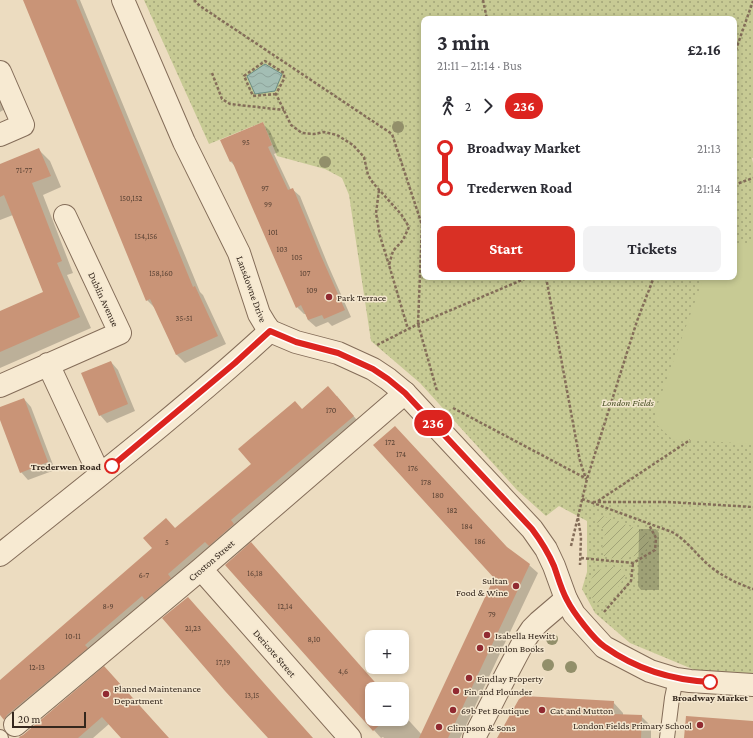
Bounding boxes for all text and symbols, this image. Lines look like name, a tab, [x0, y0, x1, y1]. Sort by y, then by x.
text: 3 min	[437, 30, 490, 55]
text: £2.16	[688, 42, 721, 58]
text: 21:11 – 21:14 · Bus	[437, 58, 522, 73]
icon: walk	[437, 95, 459, 117]
icon: forward	[477, 95, 499, 117]
text: 236	[513, 98, 535, 114]
text: 2	[465, 99, 471, 114]
house number: 95	[242, 138, 250, 147]
text: Broadway Market	[467, 140, 580, 156]
text: 21:13	[697, 141, 721, 156]
house number: 71-77	[16, 166, 33, 175]
text: Trederwen Road	[467, 180, 572, 196]
text: 21:14	[697, 181, 721, 196]
house number: 97	[261, 184, 269, 193]
house number: 150,152	[120, 194, 143, 203]
house number: 99	[264, 200, 272, 209]
button: Start	[437, 226, 575, 272]
button: Tickets	[583, 226, 721, 272]
house number: 101	[268, 228, 278, 237]
house number: 154,156	[135, 232, 157, 241]
house number: 103	[277, 245, 288, 254]
house number: 105	[292, 253, 303, 262]
street label: Lansdowne Drive	[234, 254, 269, 324]
house number: 158,160	[149, 269, 173, 278]
house number: 107	[300, 269, 311, 278]
street label: Dublin Avenue	[86, 270, 121, 329]
house number: 109	[306, 286, 318, 295]
marker: Park Terrace	[324, 292, 334, 302]
place label: Park Terrace	[337, 292, 387, 303]
house number: 35-51	[176, 314, 193, 323]
park label: London Fields	[602, 397, 655, 408]
house number: 170	[326, 406, 337, 415]
line badge: 236	[410, 410, 456, 436]
text: 236	[422, 415, 444, 431]
house number: 172	[385, 438, 395, 447]
house number: 174	[396, 450, 406, 459]
marker: Trederwen Road	[104, 458, 120, 474]
place label: Trederwen Road	[31, 461, 102, 472]
house number: 176	[408, 464, 418, 473]
house number: 178	[421, 478, 431, 487]
house number: 180	[432, 491, 444, 500]
house number: 182	[447, 506, 458, 515]
house number: 184	[461, 522, 473, 531]
street label: Croston Street	[186, 537, 237, 583]
house number: 186	[474, 537, 486, 546]
house number: 5	[165, 538, 169, 547]
house number: 16,18	[247, 569, 263, 578]
house number: 6-7	[139, 571, 150, 580]
place label: Sultan Food & Wine	[456, 575, 509, 598]
marker: Sultan Food & Wine	[511, 581, 521, 591]
house number: 8-9	[102, 602, 114, 611]
house number: 12,14	[277, 602, 293, 611]
house number: 79	[488, 610, 496, 619]
house number: 21,23	[185, 624, 201, 633]
street label: Dericote Street	[251, 627, 299, 680]
map controls	[365, 630, 409, 726]
button: +	[365, 630, 409, 674]
marker: Isabella Hewitt	[482, 630, 492, 640]
place label: Isabella Hewitt	[495, 630, 556, 641]
house number: 10-11	[65, 632, 81, 641]
house number: 8,10	[307, 635, 321, 644]
marker: Donlon Books	[475, 643, 485, 653]
place label: Donlon Books	[488, 643, 544, 654]
house number: 17,19	[216, 658, 230, 667]
house number: 12-13	[29, 663, 45, 672]
house number: 4,6	[338, 667, 348, 676]
marker: Findlay Property	[464, 673, 474, 683]
place label: Findlay Property	[477, 673, 544, 684]
marker: Broadway Market	[702, 674, 718, 690]
button: −	[365, 682, 409, 726]
place label: Planned Maintenance Department	[114, 683, 202, 706]
marker: Fin and Flounder	[451, 686, 461, 696]
place label: Fin and Flounder	[464, 686, 533, 697]
marker: Planned Maintenance Department	[101, 689, 111, 699]
house number: 13,15	[245, 691, 260, 700]
place label: Broadway Market	[672, 692, 748, 703]
marker: 69b Pet Boutique	[448, 705, 458, 715]
place label: 69b Pet Boutique	[461, 705, 529, 716]
marker: Cat and Mutton	[537, 705, 547, 715]
place label: Cat and Mutton	[550, 705, 614, 716]
scale bar	[12, 710, 86, 729]
text: 20 m	[18, 713, 40, 725]
place label: London Fields Primary School	[573, 720, 692, 731]
marker: London Fields Primary School	[695, 720, 705, 730]
marker: Climpson & Sons	[434, 722, 444, 732]
place label: Climpson & Sons	[447, 722, 515, 733]

